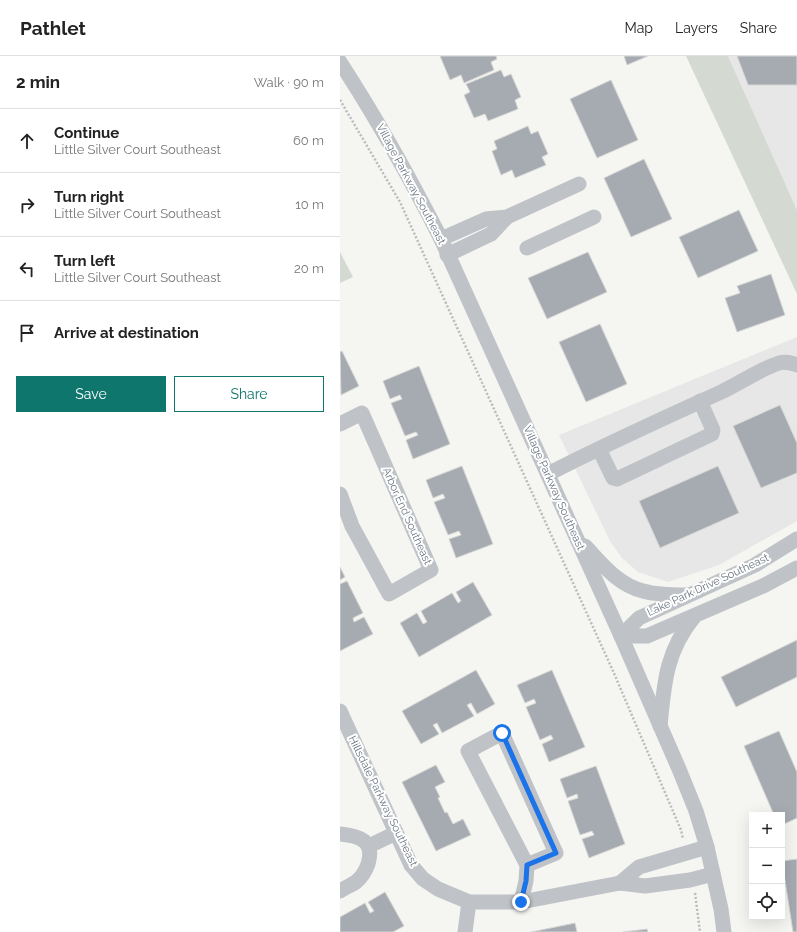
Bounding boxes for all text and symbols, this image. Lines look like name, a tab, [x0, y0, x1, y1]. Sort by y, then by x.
text: Pathlet	[20, 17, 86, 39]
text: Map	[625, 20, 653, 36]
text: Layers	[675, 20, 718, 36]
text: Share	[740, 20, 777, 36]
text: 2 min	[16, 72, 60, 92]
text: Walk · 90 m	[254, 75, 324, 90]
street label: Village Parkway Southeast	[374, 121, 449, 247]
text: Continue	[54, 124, 119, 142]
icon: ahead	[16, 130, 38, 152]
text: 60 m	[293, 133, 324, 148]
text: Little Silver Court Southeast	[54, 142, 221, 157]
text: Turn right	[54, 188, 124, 206]
icon: right	[16, 194, 38, 216]
text: 10 m	[295, 197, 324, 212]
text: Little Silver Court Southeast	[54, 206, 221, 221]
text: Turn left	[54, 252, 115, 270]
icon: left	[16, 258, 38, 280]
text: 20 m	[294, 261, 324, 276]
text: Little Silver Court Southeast	[54, 270, 221, 285]
icon: arrive	[16, 322, 38, 344]
text: Arrive at destination	[54, 324, 199, 342]
button: Save	[16, 376, 166, 412]
button: Share	[174, 376, 324, 412]
street label: Village Parkway Southeast	[521, 424, 587, 552]
street label: Arbor End Southeast	[380, 465, 434, 567]
street label: Lake Park Drive Southeast	[645, 551, 771, 619]
route start	[493, 724, 511, 742]
street label: Hillsdale Parkway Southeast	[346, 734, 420, 869]
map controls	[749, 812, 785, 920]
button: +	[749, 812, 785, 848]
button: −	[749, 848, 785, 884]
button: locate	[749, 884, 785, 920]
route end	[512, 893, 530, 911]

